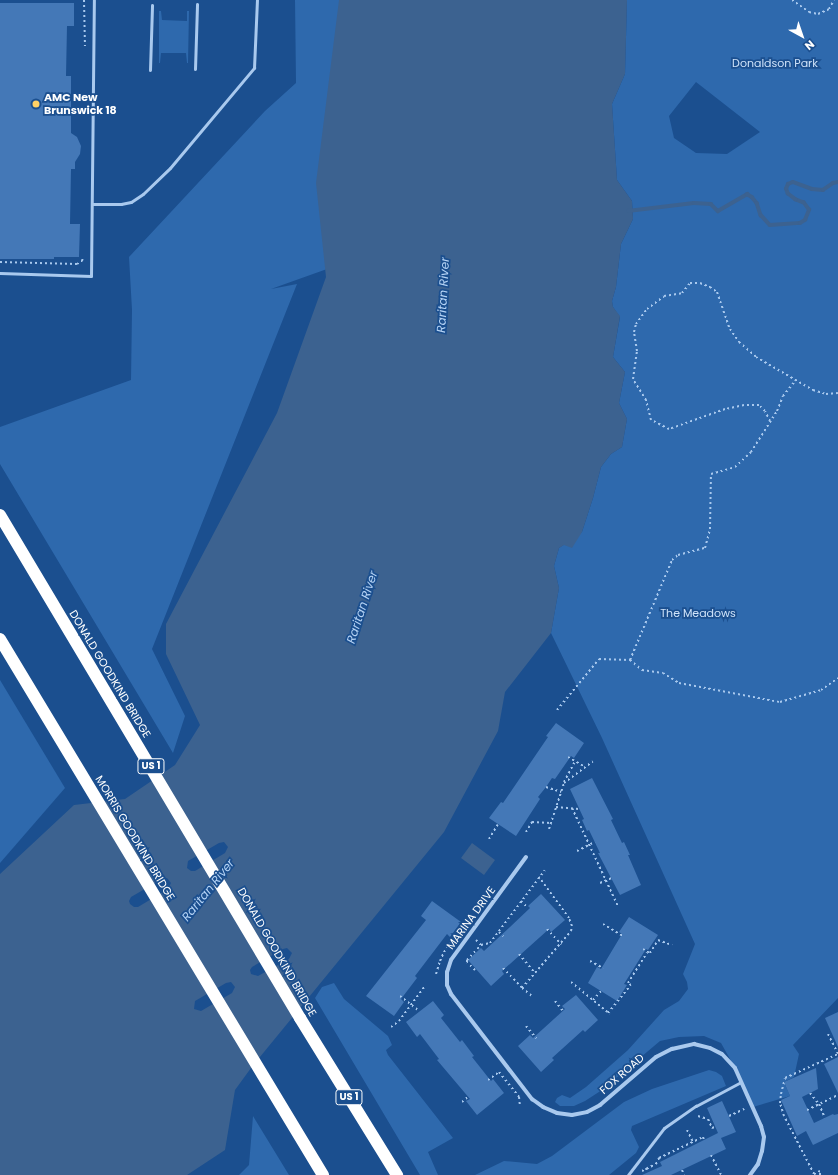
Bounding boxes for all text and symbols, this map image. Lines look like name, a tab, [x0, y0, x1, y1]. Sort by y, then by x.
north arrow	[782, 16, 822, 56]
text: N	[801, 36, 818, 54]
park label: Donaldson Park	[732, 56, 818, 70]
place label: AMC New Brunswick 18	[44, 91, 117, 117]
marker: AMC New Brunswick 18	[31, 99, 41, 109]
water label: Raritan River	[434, 257, 452, 333]
water label: Raritan River	[343, 569, 381, 645]
park label: The Meadows	[660, 606, 736, 620]
street label: DONALD GOODKIND BRIDGE	[67, 608, 153, 740]
road number: US 1	[137, 758, 165, 774]
street label: MORRIS GOODKIND BRIDGE	[92, 773, 178, 903]
water label: Raritan River	[179, 856, 237, 924]
street label: MARINA DRIVE	[444, 884, 498, 952]
street label: DONALD GOODKIND BRIDGE	[235, 885, 319, 1019]
street label: FOX ROAD	[597, 1051, 647, 1097]
road number: US 1	[335, 1089, 363, 1105]

